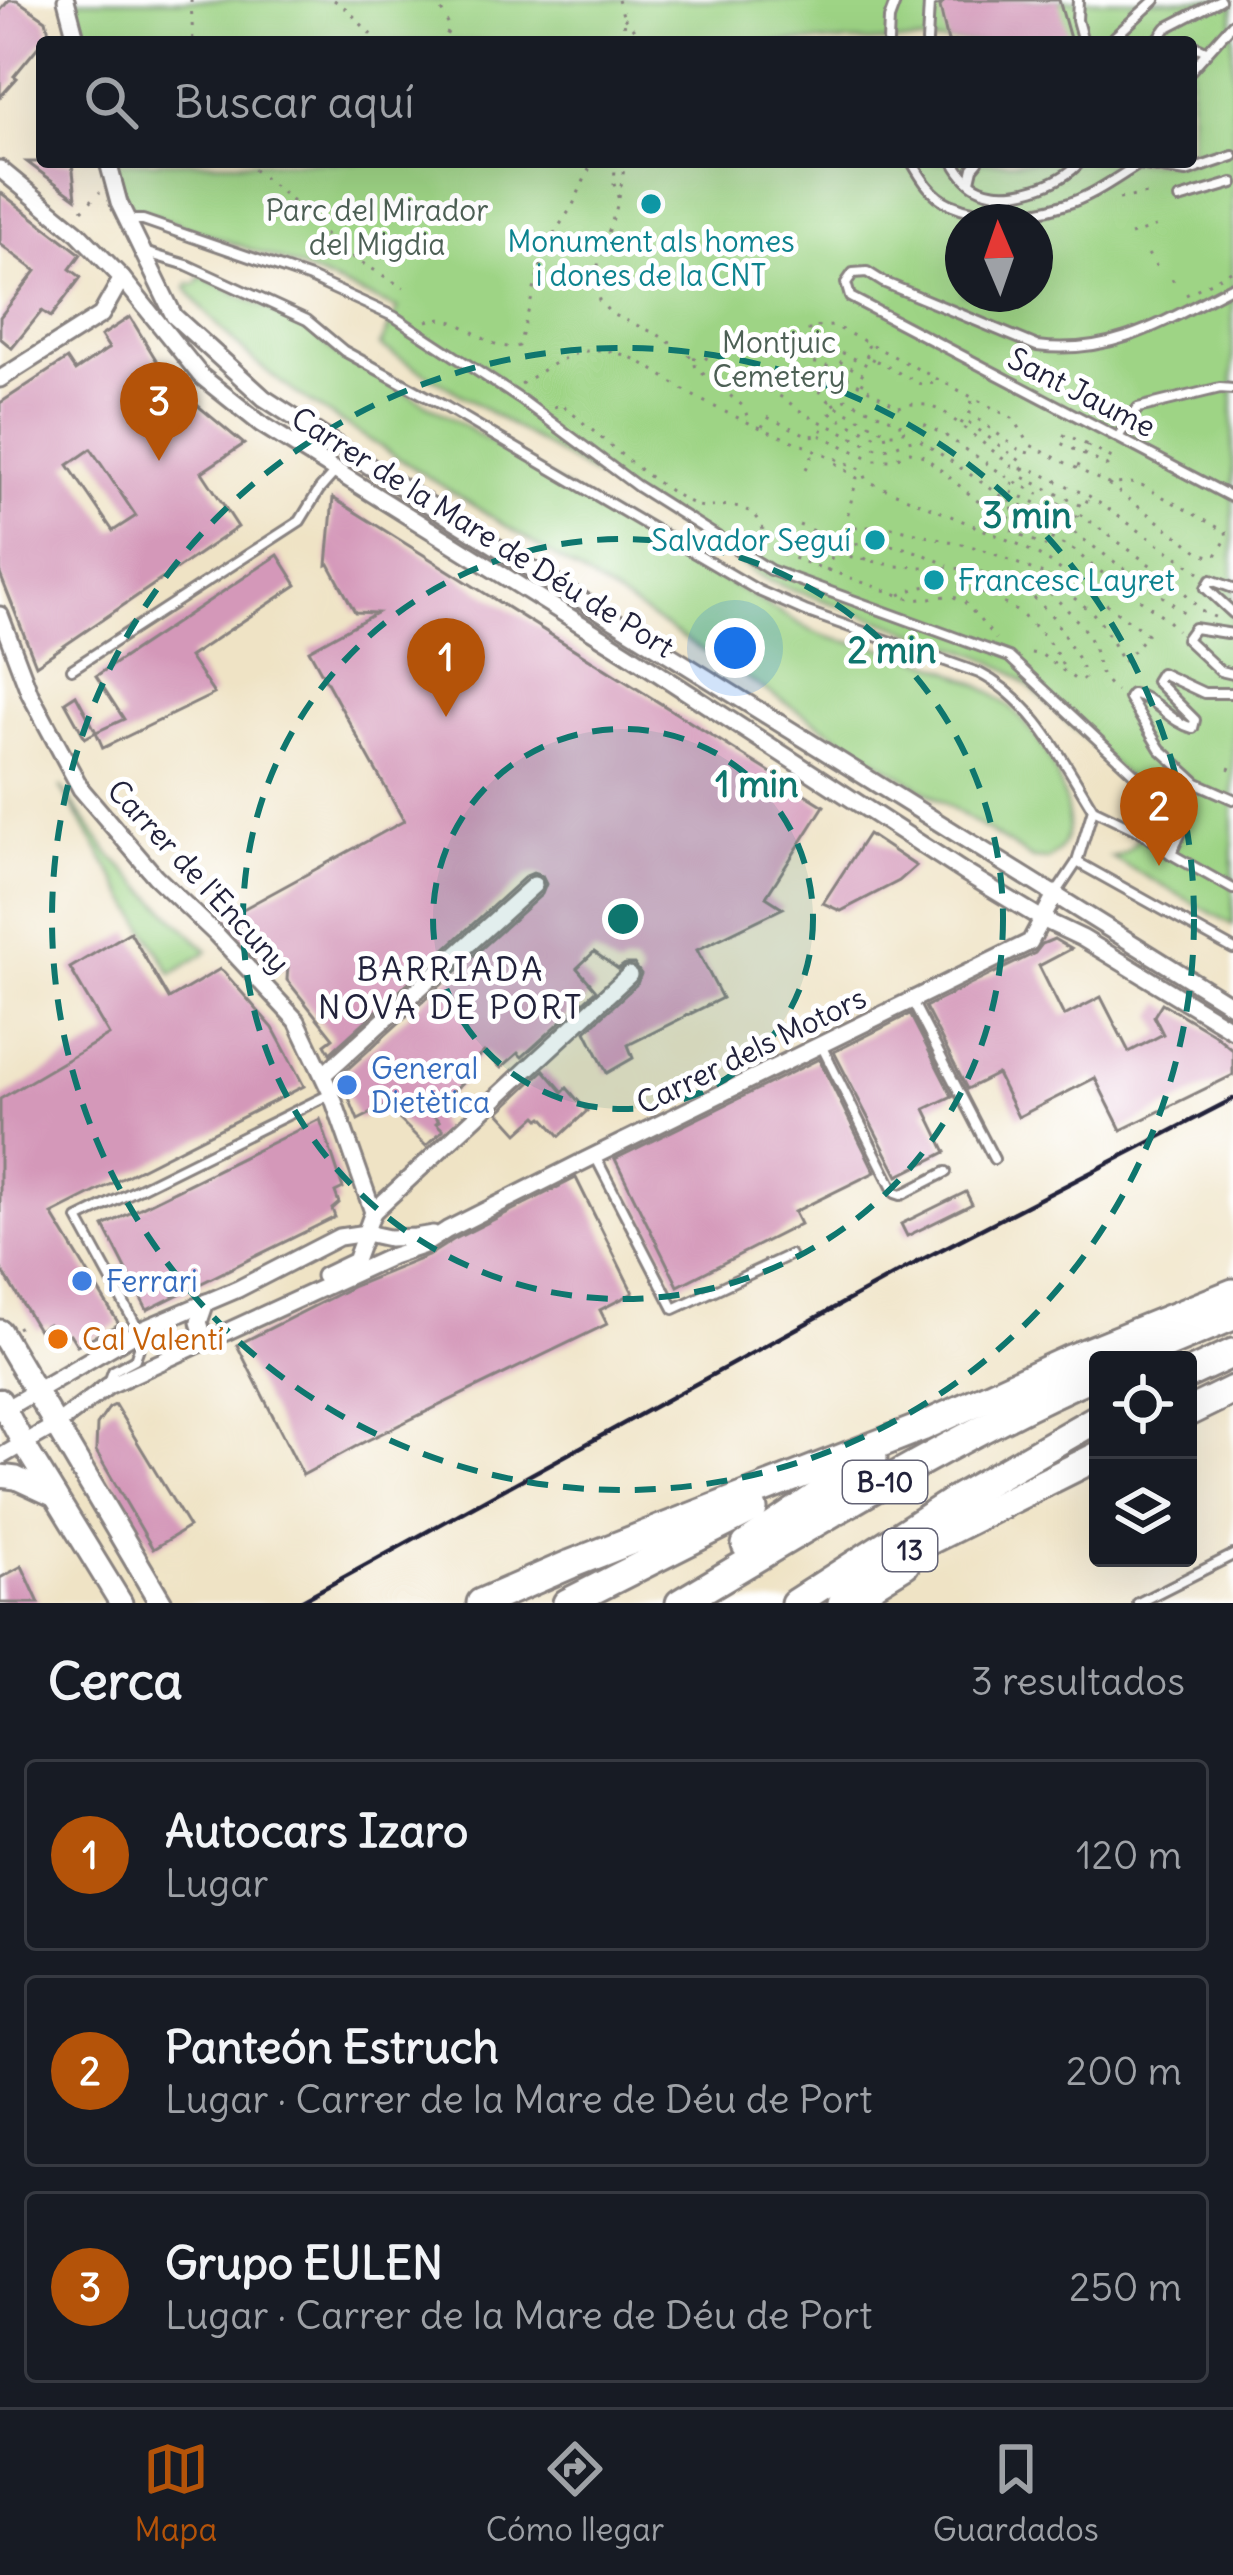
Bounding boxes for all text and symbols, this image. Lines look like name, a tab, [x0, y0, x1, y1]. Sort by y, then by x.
search box	[36, 36, 1197, 168]
icon: search	[78, 69, 144, 135]
text: Buscar aquí	[174, 74, 414, 130]
park label: Parc del Mirador del Migdia	[266, 191, 488, 263]
marker: Monument als homes i dones de la CNT	[638, 191, 664, 217]
north arrow	[945, 204, 1053, 312]
place label: Monument als homes i dones de la CNT	[507, 222, 795, 294]
park label: Montjuic Cemetery	[713, 323, 845, 395]
street label: Sant Jaume	[1002, 339, 1162, 445]
pin: 3	[120, 362, 198, 461]
street label: Carrer de la Mare de Déu de Port	[285, 398, 681, 666]
text: 3 min	[982, 493, 1072, 538]
place label: Salvador Seguí	[651, 521, 851, 559]
marker: Salvador Seguí	[862, 527, 888, 553]
place label: Francesc Layret	[958, 561, 1175, 599]
marker: Francesc Layret	[921, 567, 947, 593]
pin: 1	[407, 618, 485, 717]
your location	[705, 618, 765, 678]
text: 2 min	[848, 628, 937, 673]
text: 1 min	[715, 762, 799, 807]
pin: 2	[1120, 767, 1198, 866]
street label: Carrer de l'Encuny	[100, 771, 298, 981]
centre of rings	[602, 898, 644, 940]
district label: BARRIADA NOVA DE PORT	[318, 948, 584, 1028]
street label: Carrer dels Motors	[630, 978, 872, 1122]
place label: General Dietètica	[371, 1049, 490, 1121]
marker: General Dietètica	[334, 1072, 360, 1098]
place label: Ferrari	[106, 1262, 198, 1300]
marker: Ferrari	[69, 1268, 95, 1294]
place label: Cal Valentí	[82, 1320, 224, 1358]
marker: Cal Valentí	[45, 1326, 71, 1352]
map controls	[1089, 1351, 1197, 1567]
button: locate	[1089, 1351, 1197, 1459]
button: layers	[1089, 1459, 1197, 1567]
road number: B-10	[843, 1461, 927, 1503]
road number: 13	[883, 1529, 937, 1571]
text: Cerca	[48, 1649, 183, 1713]
text: 3 resultados	[971, 1657, 1185, 1706]
text: Autocars Izaro	[165, 1803, 468, 1859]
text: 1	[82, 1831, 98, 1880]
text: 120 m	[1076, 1831, 1182, 1880]
text: Lugar	[165, 1859, 268, 1908]
text: Panteón Estruch	[165, 2019, 499, 2075]
text: 2	[79, 2047, 101, 2096]
text: 200 m	[1066, 2047, 1182, 2096]
text: Lugar · Carrer de la Mare de Déu de Port	[165, 2075, 872, 2124]
text: Grupo EULEN	[165, 2235, 443, 2291]
text: 3	[79, 2263, 101, 2312]
text: 250 m	[1069, 2263, 1182, 2312]
text: Lugar · Carrer de la Mare de Déu de Port	[165, 2291, 872, 2340]
tab: Mapa	[134, 2436, 217, 2550]
tab: Cómo llegar	[486, 2436, 664, 2550]
tab: Guardados	[933, 2436, 1099, 2550]

